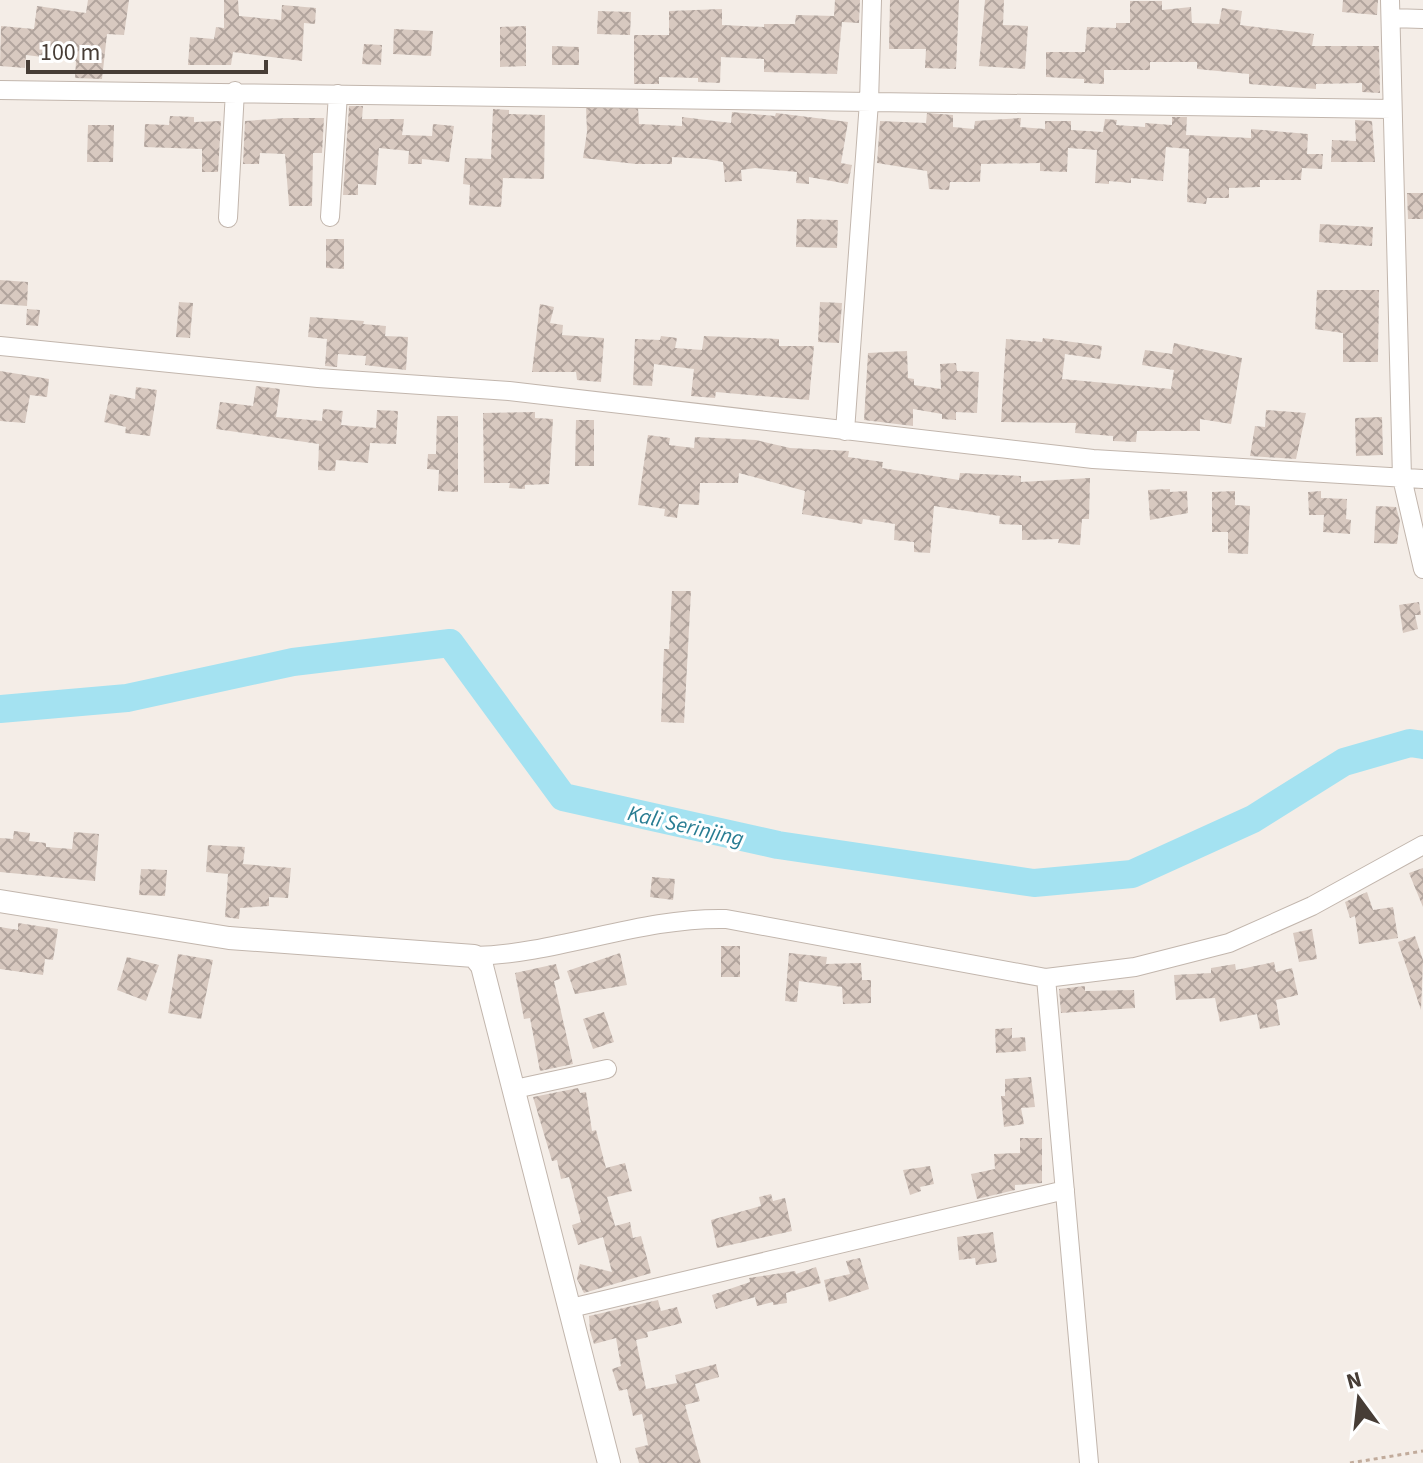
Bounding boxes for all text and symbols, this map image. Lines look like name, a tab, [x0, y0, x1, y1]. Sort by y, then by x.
scale bar	[28, 24, 266, 74]
text: 100 m	[40, 35, 100, 70]
water label: Kali Serinjing	[624, 797, 747, 855]
north arrow	[1319, 1359, 1399, 1439]
text: N	[1343, 1363, 1365, 1398]

